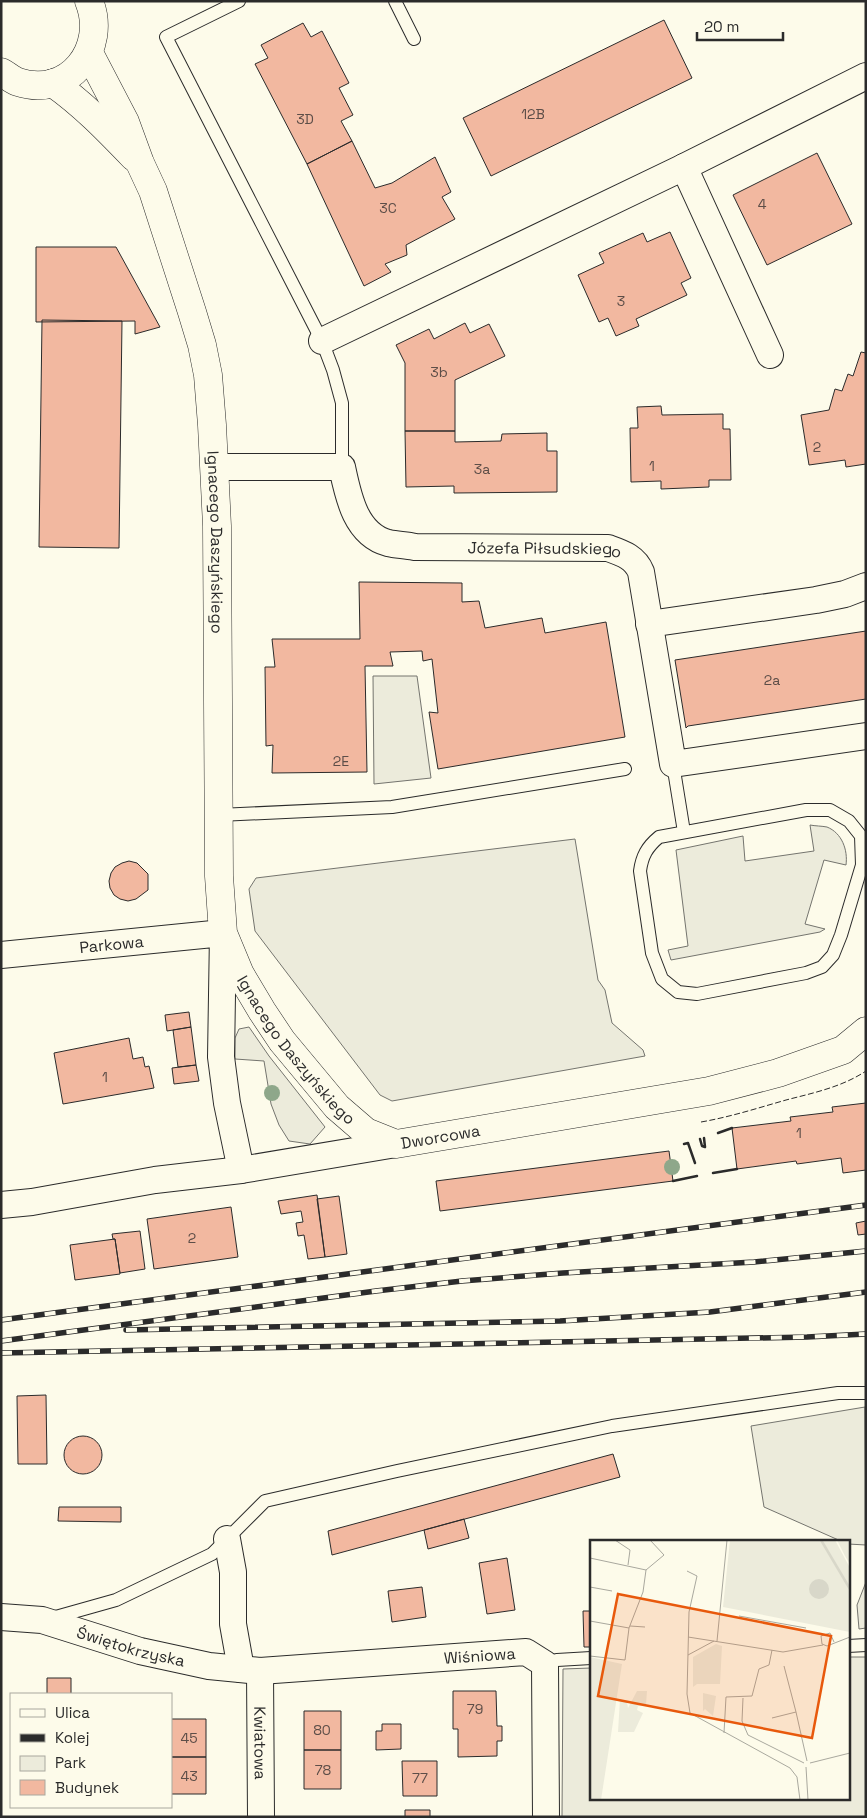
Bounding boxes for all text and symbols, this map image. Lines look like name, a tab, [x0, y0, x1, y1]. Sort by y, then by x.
scale bar	[697, 10, 783, 42]
text: 20 m	[704, 17, 739, 36]
house number: 12B	[521, 105, 545, 123]
house number: 3D	[296, 110, 314, 128]
house number: 4	[758, 195, 767, 213]
house number: 3C	[379, 199, 397, 217]
house number: 3	[617, 292, 625, 310]
house number: 3b	[430, 363, 448, 381]
house number: 2	[813, 438, 821, 456]
street label: Ignacego Daszyńskiego	[202, 450, 228, 634]
house number: 1	[649, 457, 655, 475]
house number: 3a	[474, 460, 490, 478]
street label: Józefa Piłsudskiego	[467, 537, 625, 563]
house number: 2a	[764, 671, 780, 689]
house number: 2E	[333, 752, 349, 770]
street label: Parkowa	[78, 931, 145, 958]
street label: Ignacego Daszyńskiego	[232, 972, 360, 1129]
house number: 1	[102, 1068, 108, 1086]
street label: Dworcowa	[399, 1120, 482, 1154]
house number: 1	[796, 1124, 802, 1142]
house number: 2	[188, 1229, 196, 1247]
inset map	[590, 1540, 850, 1800]
street label: Świętokrzyska	[74, 1622, 187, 1671]
street label: Wiśniowa	[443, 1643, 516, 1669]
legend	[10, 1693, 172, 1808]
house number: 79	[467, 1700, 483, 1718]
text: Ulica	[55, 1703, 90, 1722]
street label: Kwiatowa	[249, 1706, 271, 1780]
house number: 80	[313, 1721, 331, 1739]
text: Kolej	[55, 1728, 89, 1747]
house number: 45	[180, 1729, 198, 1747]
text: Park	[55, 1753, 86, 1772]
house number: 78	[315, 1761, 332, 1779]
house number: 43	[180, 1767, 198, 1785]
house number: 77	[412, 1769, 428, 1787]
text: Budynek	[55, 1778, 119, 1797]

